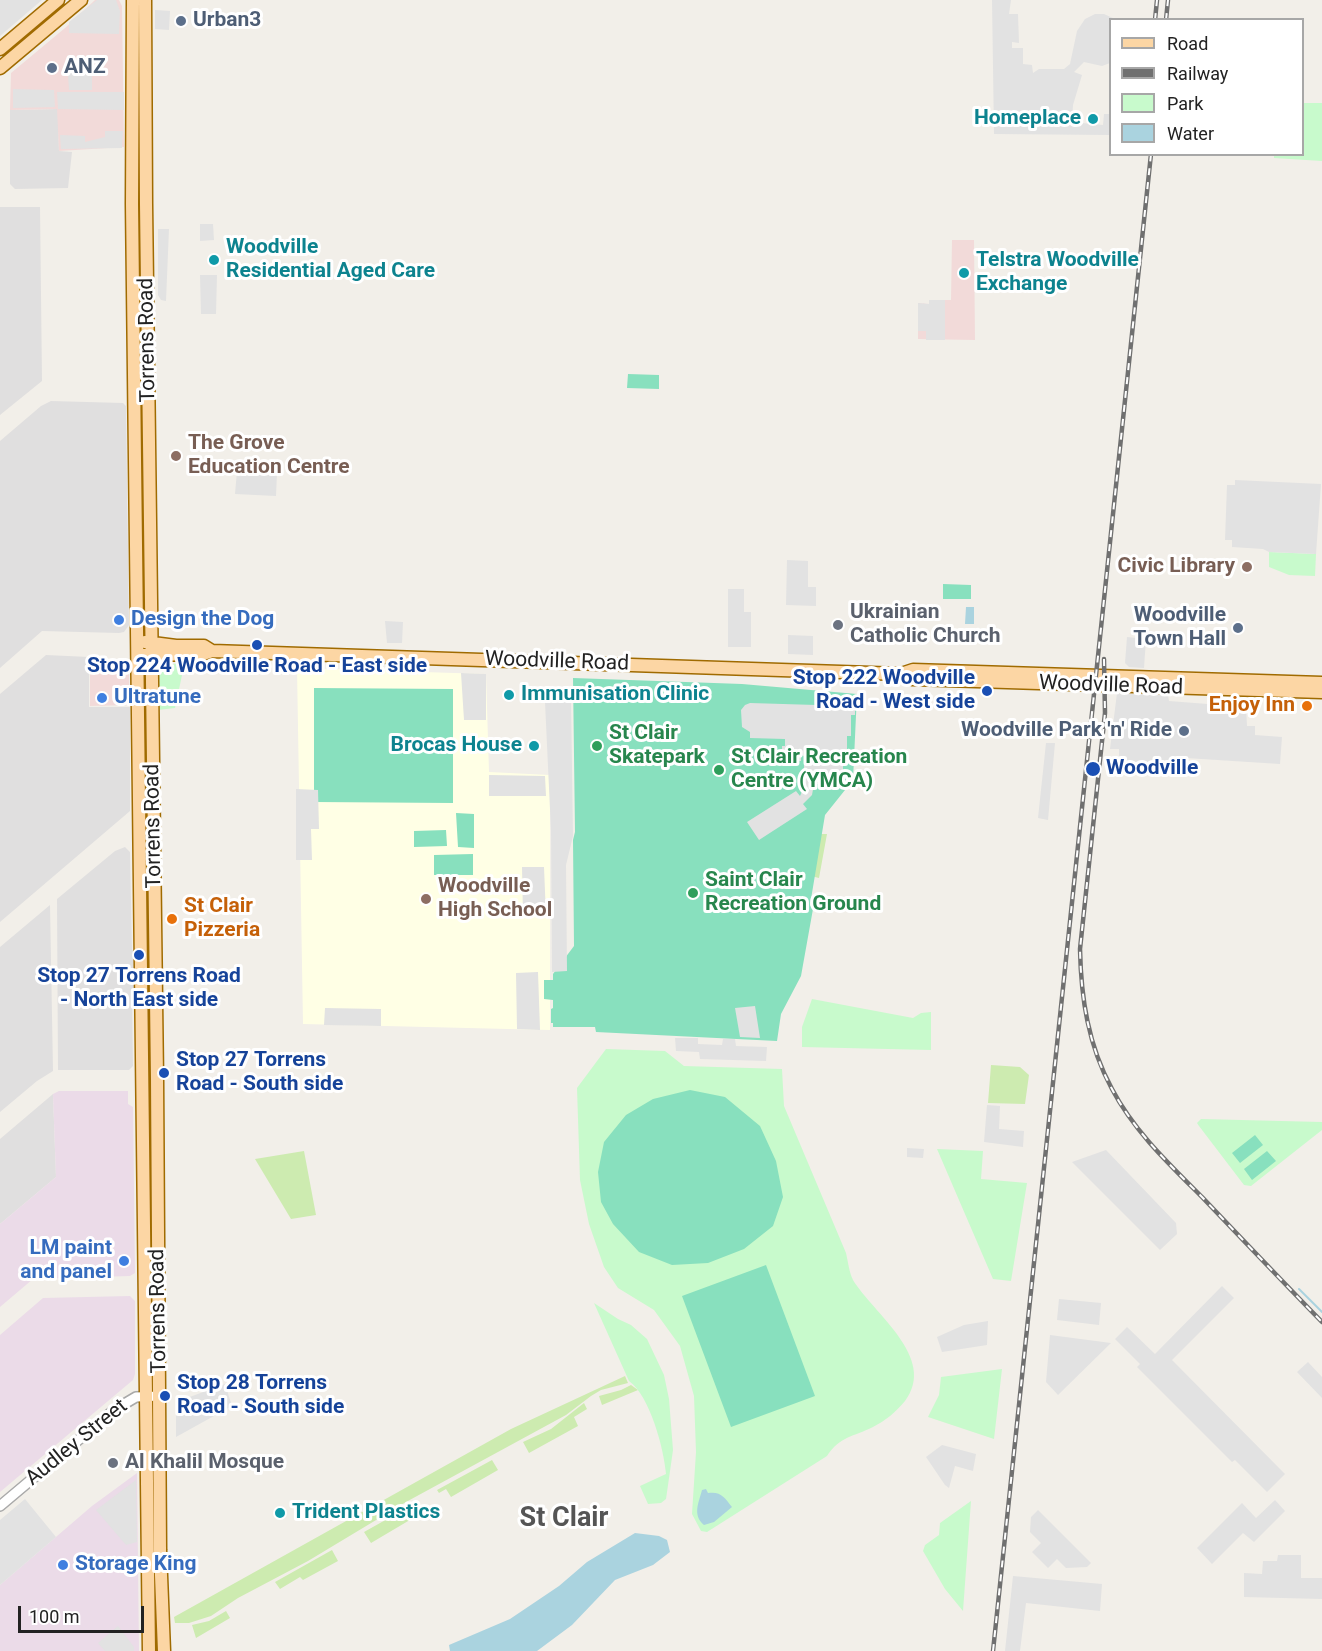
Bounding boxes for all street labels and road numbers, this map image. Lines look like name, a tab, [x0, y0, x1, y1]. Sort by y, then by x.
street label: Torrens Road	[134, 278, 162, 402]
street label: Woodville Road	[485, 647, 629, 677]
street label: Woodville Road	[1039, 671, 1183, 701]
street label: Torrens Road	[140, 764, 168, 888]
street label: Torrens Road	[145, 1249, 173, 1373]
street label: Audley Street	[21, 1394, 133, 1492]

